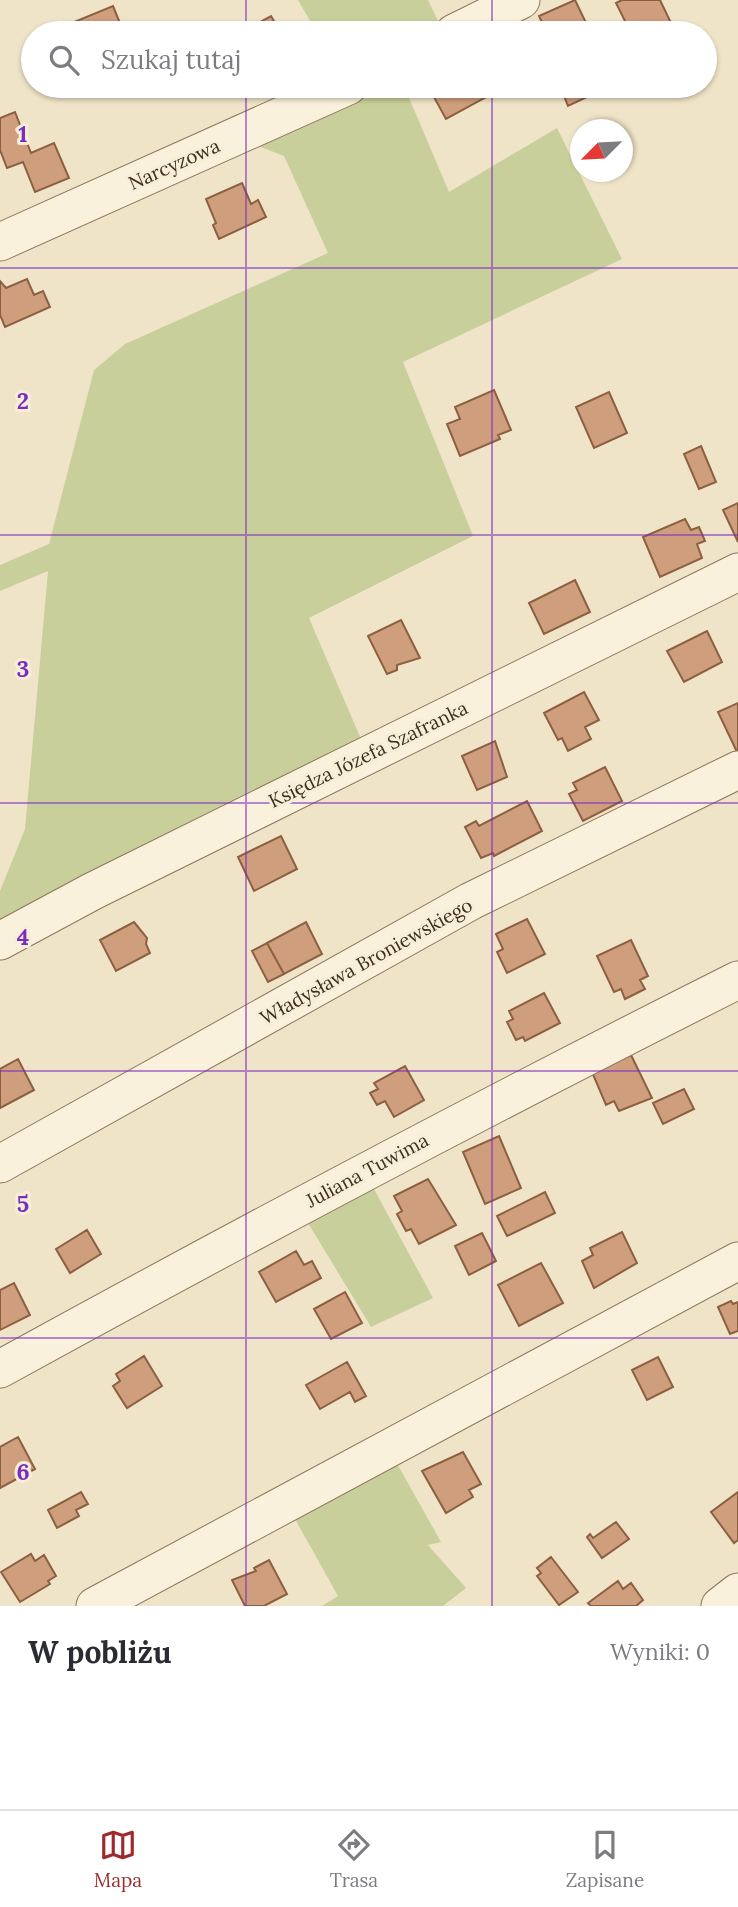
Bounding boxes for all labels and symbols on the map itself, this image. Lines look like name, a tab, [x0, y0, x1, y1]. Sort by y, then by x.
text: 1	[18, 119, 28, 148]
north arrow	[570, 119, 633, 182]
street label: Narcyzowa	[125, 133, 224, 195]
text: 2	[17, 386, 29, 415]
text: 3	[17, 654, 29, 683]
street label: Księdza Józefa Szafranka	[265, 695, 472, 813]
street label: Władysława Broniewskiego	[255, 892, 477, 1030]
text: 4	[17, 922, 29, 951]
street label: Juliana Tuwima	[301, 1128, 433, 1213]
text: 5	[17, 1189, 29, 1218]
text: 6	[16, 1457, 30, 1486]

